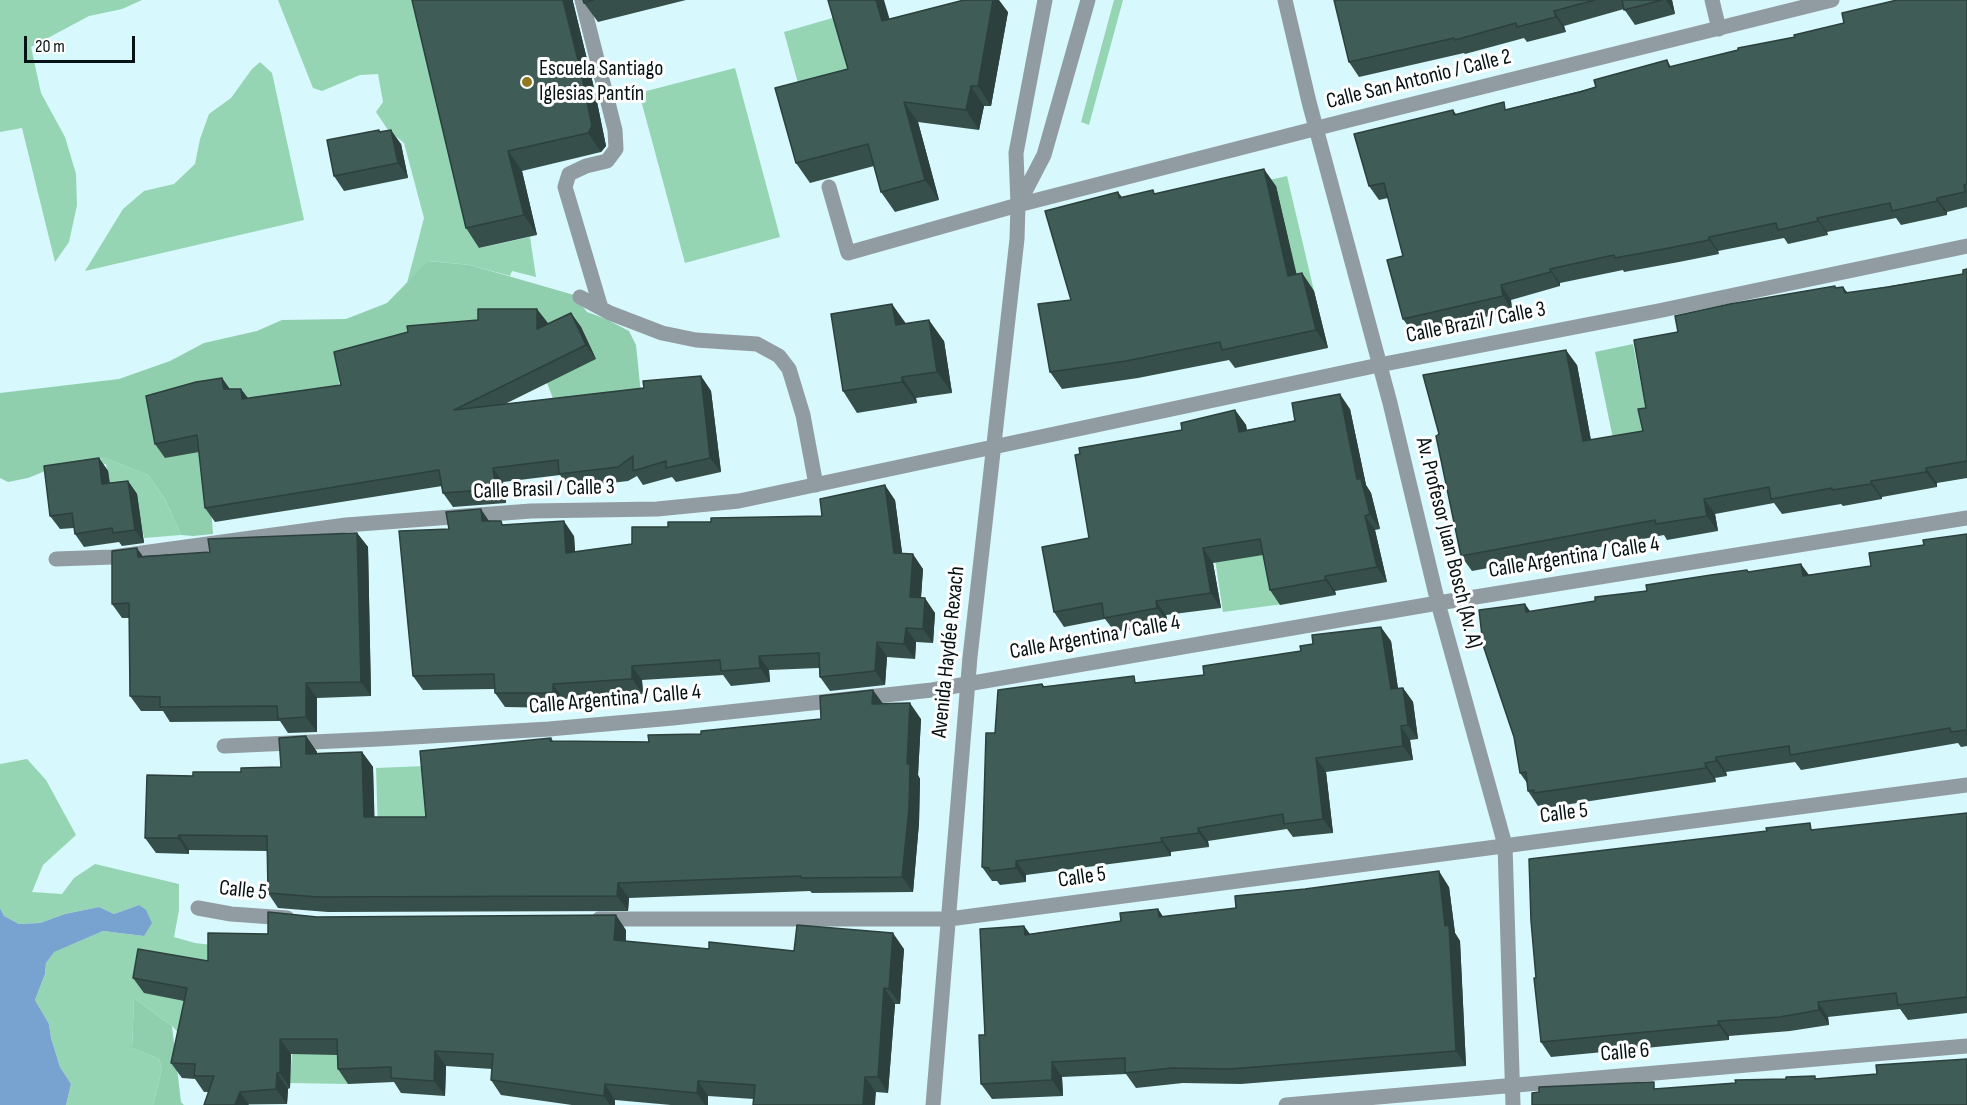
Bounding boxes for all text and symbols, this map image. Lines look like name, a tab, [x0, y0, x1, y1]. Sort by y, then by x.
scale bar	[27, 24, 138, 62]
text: 20 m	[35, 36, 65, 57]
street label: Calle San Antonio / Calle 2	[1324, 44, 1514, 116]
place label: Escuela Santiago Iglesias Pantín	[539, 56, 663, 107]
marker: Escuela Santiago Iglesias Pantín	[520, 75, 534, 89]
street label: Calle Brazil / Calle 3	[1404, 297, 1548, 349]
street label: Av. Profesor Juan Bosch (Av. A)	[1409, 435, 1487, 651]
street label: Calle Brasil / Calle 3	[473, 474, 615, 506]
street label: Calle Argentina / Calle 4	[1487, 531, 1661, 585]
street label: Avenida Haydée Rexach	[927, 565, 971, 739]
street label: Calle Argentina / Calle 4	[1008, 610, 1182, 666]
street label: Calle Argentina / Calle 4	[528, 679, 702, 721]
street label: Calle 5	[1539, 798, 1589, 830]
street label: Calle 5	[1056, 862, 1108, 894]
street label: Calle 5	[218, 875, 268, 907]
street label: Calle 6	[1599, 1038, 1651, 1068]

